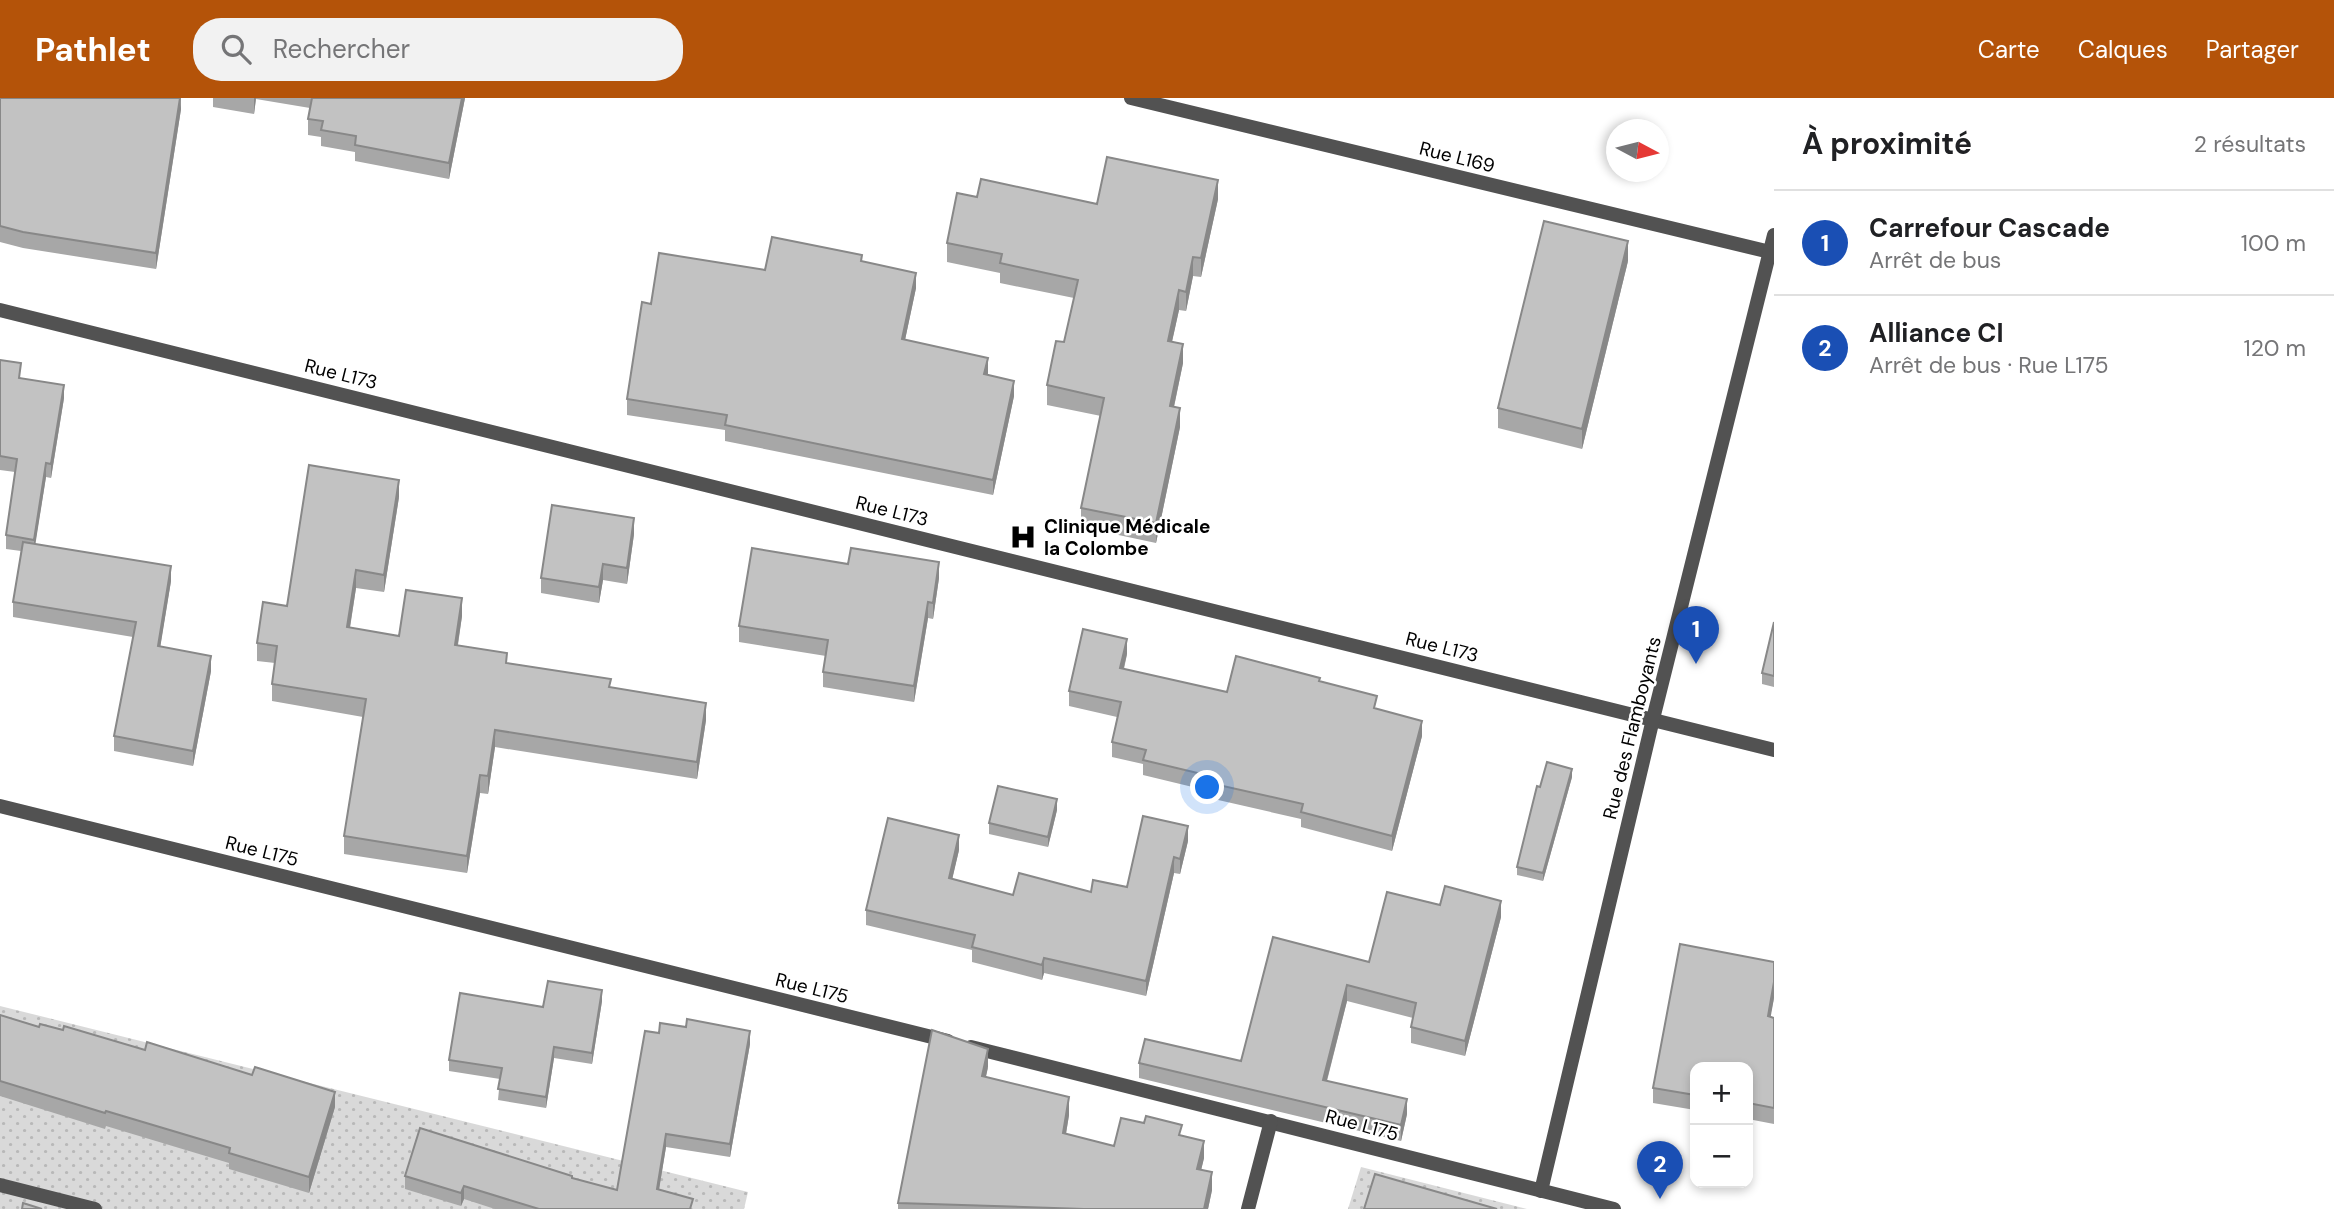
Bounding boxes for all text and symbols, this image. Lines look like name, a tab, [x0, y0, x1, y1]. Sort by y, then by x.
search box	[193, 18, 683, 81]
text: Pathlet	[35, 28, 151, 71]
icon: search	[217, 30, 255, 68]
text: Rechercher	[273, 32, 410, 66]
text: Carte	[1978, 34, 2040, 65]
text: Calques	[2078, 34, 2168, 65]
text: Partager	[2206, 34, 2299, 65]
north arrow	[1606, 119, 1669, 182]
text: À proximité	[1802, 124, 1972, 163]
text: 2 résultats	[2194, 129, 2306, 159]
street label: Rue L169	[1417, 136, 1497, 178]
text: Carrefour Cascade	[1869, 211, 2110, 245]
text: 1	[1821, 228, 1829, 258]
text: 100 m	[2241, 228, 2306, 258]
text: Arrêt de bus	[1869, 245, 2001, 275]
text: Alliance CI	[1869, 316, 2004, 350]
text: 2	[1818, 333, 1832, 363]
text: 120 m	[2243, 333, 2306, 363]
text: Arrêt de bus · Rue L175	[1869, 350, 2108, 380]
street label: Rue L173	[302, 353, 380, 395]
street label: Rue L173	[853, 490, 931, 532]
place label: Clinique Médicale la Colombe	[1044, 514, 1210, 561]
hospital icon: Clinique Médicale la Colombe	[1008, 522, 1038, 552]
pin: 1	[1673, 606, 1719, 664]
street label: Rue L173	[1403, 626, 1481, 668]
street label: Rue des Flamboyants	[1597, 634, 1667, 822]
your location	[1190, 770, 1224, 804]
street label: Rue L175	[223, 830, 301, 872]
street label: Rue L175	[773, 967, 851, 1009]
map controls	[1690, 1062, 1753, 1188]
button: +	[1690, 1062, 1753, 1125]
street label: Rue L175	[1323, 1103, 1401, 1147]
button: −	[1690, 1125, 1753, 1188]
pin: 2	[1637, 1141, 1683, 1199]

